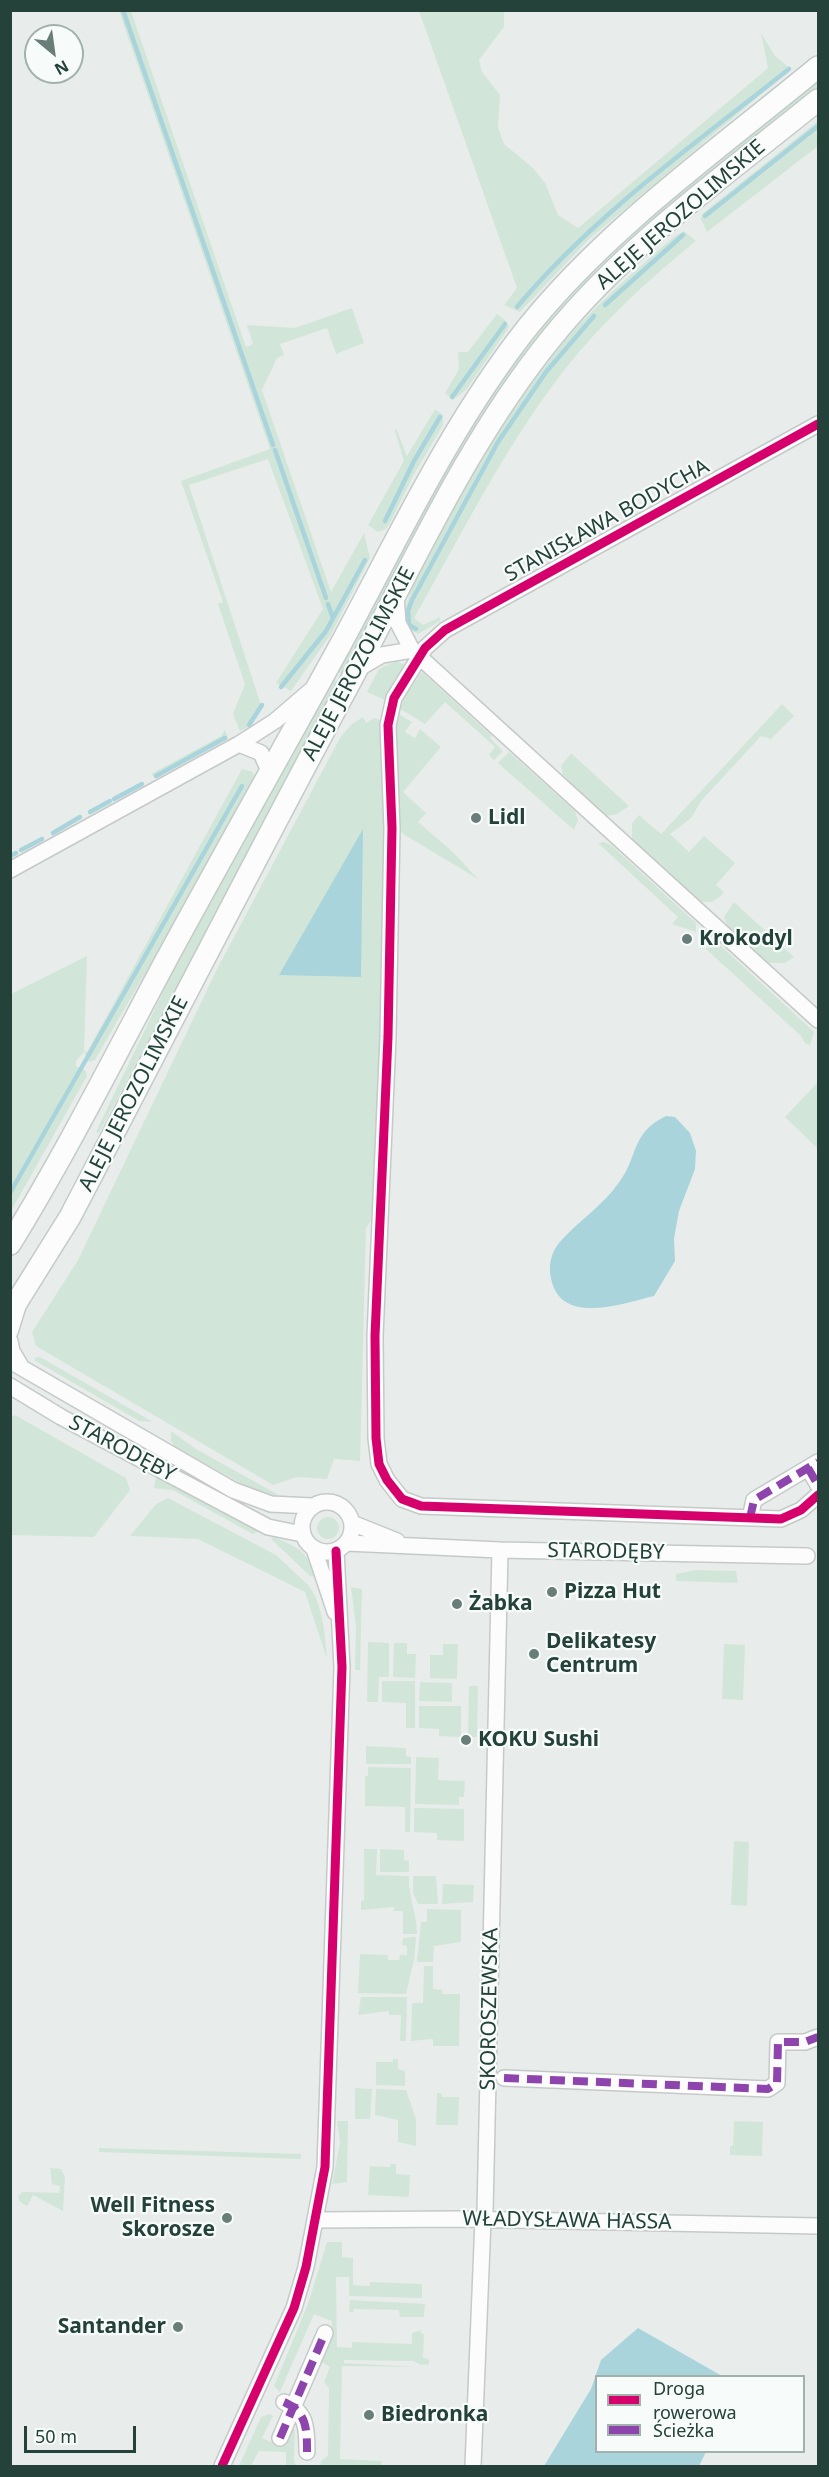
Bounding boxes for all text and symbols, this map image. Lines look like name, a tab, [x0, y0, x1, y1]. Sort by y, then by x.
north arrow	[24, 24, 84, 84]
text: N	[51, 55, 73, 81]
street label: ALEJE JEROZOLIMSKIE	[591, 135, 771, 295]
street label: STANISŁAWA BODYCHA	[500, 454, 714, 588]
street label: ALEJE JEROZOLIMSKIE	[297, 563, 421, 765]
place label: Lidl	[488, 805, 526, 831]
marker: Lidl	[469, 811, 483, 825]
place label: Krokodyl	[699, 926, 793, 952]
marker: Krokodyl	[680, 932, 694, 946]
street label: ALEJE JEROZOLIMSKIE	[74, 992, 194, 1196]
street label: STARODĘBY	[64, 1410, 180, 1488]
street label: STARODĘBY	[547, 1538, 665, 1566]
place label: Pizza Hut	[564, 1579, 661, 1605]
marker: Pizza Hut	[545, 1585, 559, 1599]
place label: Żabka	[469, 1591, 533, 1617]
marker: Żabka	[450, 1597, 464, 1611]
place label: Delikatesy Centrum	[546, 1629, 656, 1679]
marker: Delikatesy Centrum	[527, 1647, 541, 1661]
place label: KOKU Sushi	[478, 1727, 599, 1753]
marker: KOKU Sushi	[459, 1733, 473, 1747]
street label: SKOROSZEWSKA	[476, 1927, 504, 2091]
place label: Well Fitness Skorosze	[90, 2193, 215, 2243]
street label: WŁADYSŁAWA HASSA	[462, 2207, 672, 2235]
marker: Well Fitness Skorosze	[220, 2211, 234, 2225]
place label: Santander	[58, 2314, 166, 2340]
marker: Santander	[171, 2320, 185, 2334]
legend	[595, 2375, 805, 2453]
text: Droga rowerowa	[653, 2376, 737, 2424]
place label: Biedronka	[381, 2402, 488, 2428]
marker: Biedronka	[362, 2408, 376, 2422]
scale bar	[27, 2414, 140, 2452]
text: Ścieżka	[653, 2418, 714, 2442]
text: 50 m	[35, 2424, 77, 2448]

